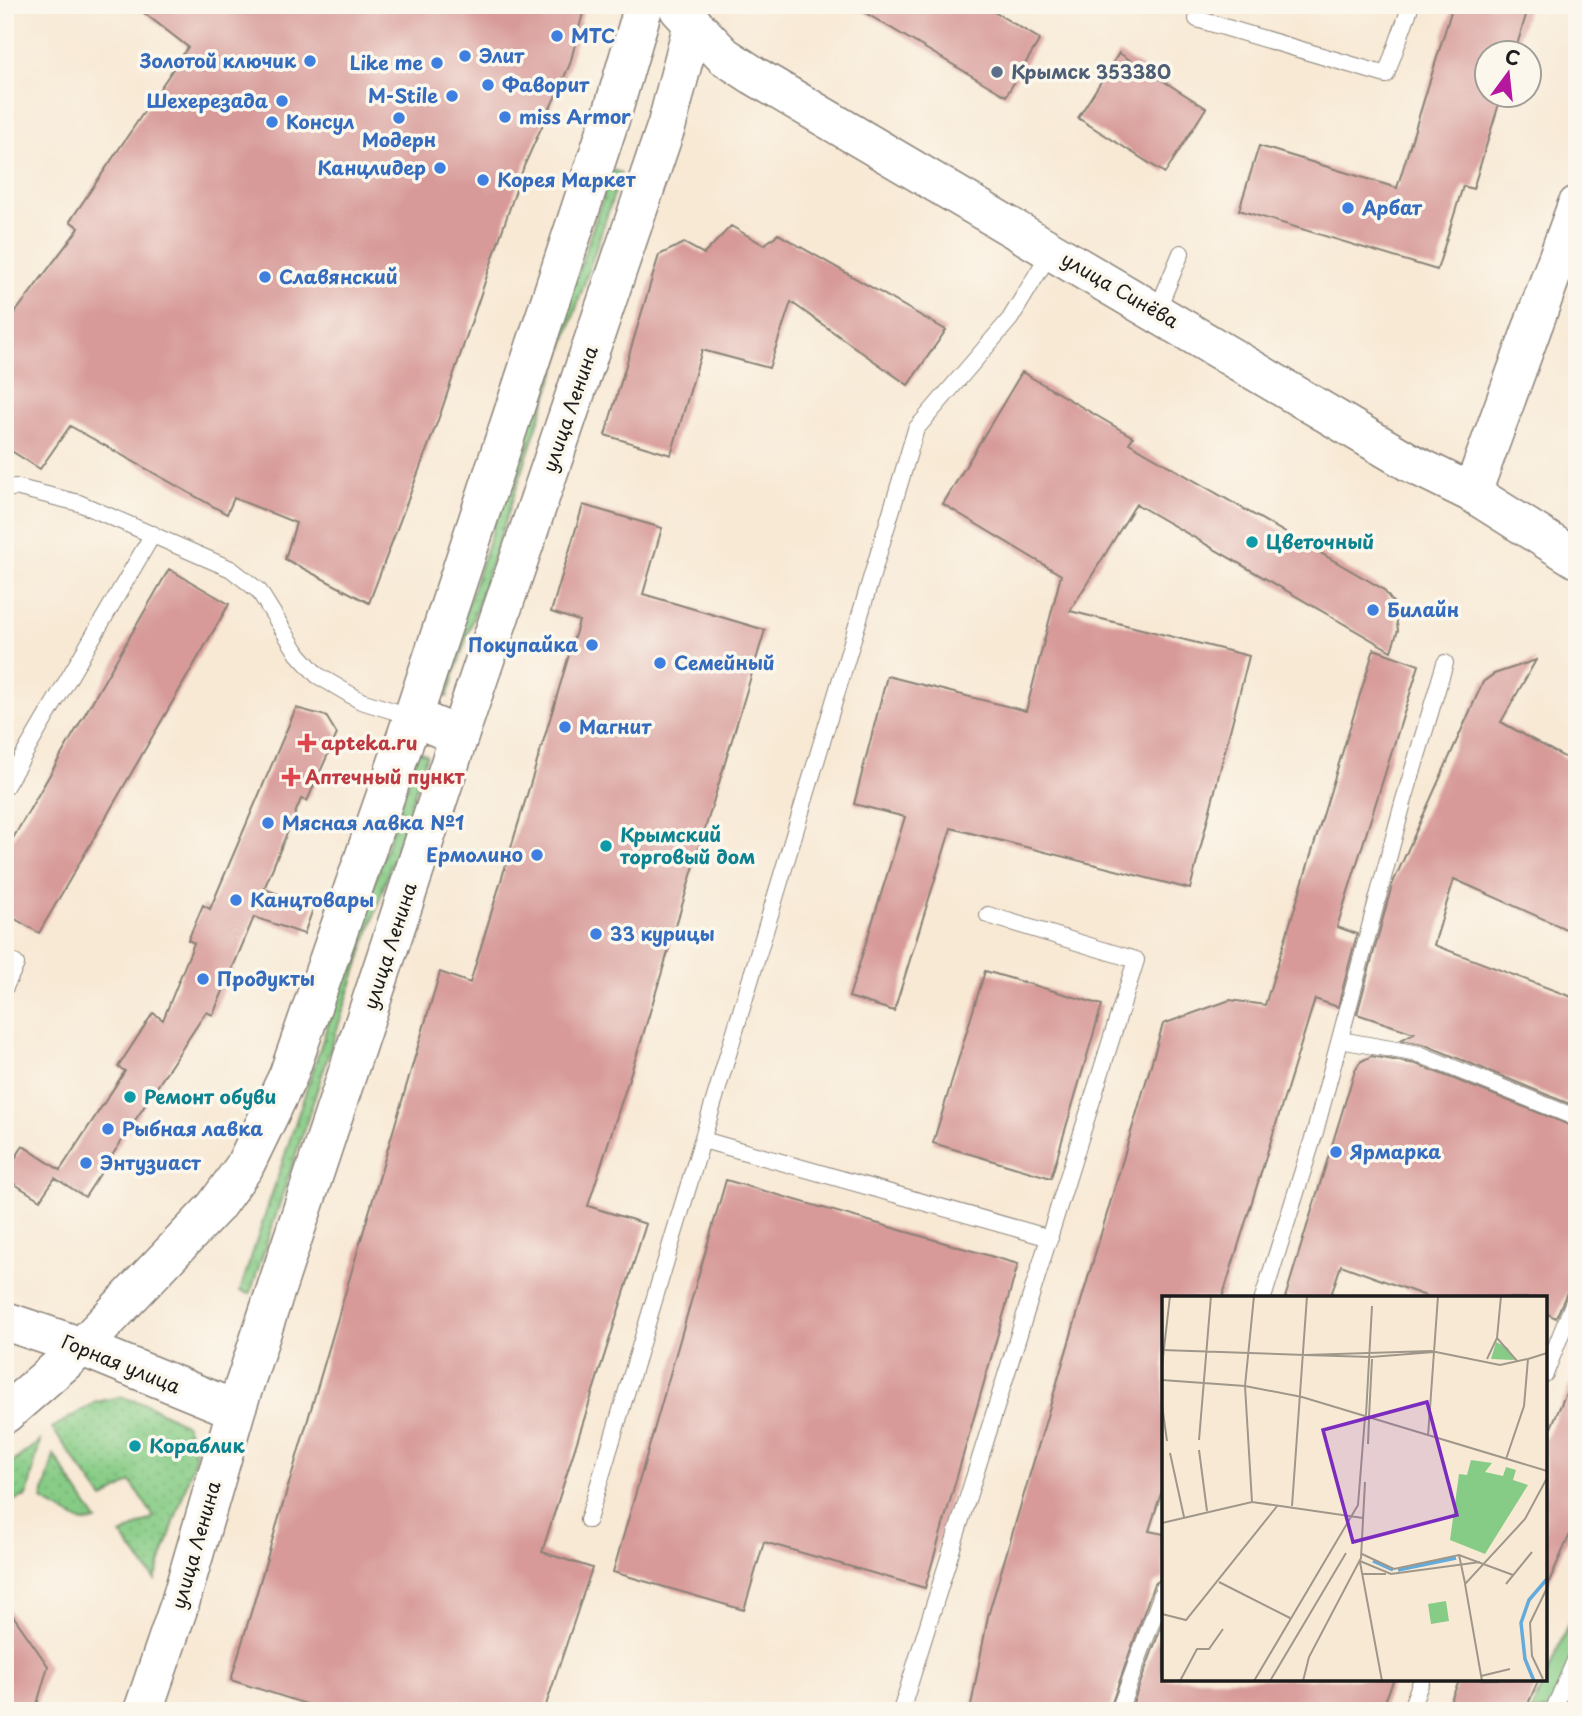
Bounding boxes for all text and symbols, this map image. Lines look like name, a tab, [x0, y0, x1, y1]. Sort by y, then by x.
place label: МТС	[571, 21, 615, 49]
marker: МТС	[549, 28, 565, 44]
north arrow	[1474, 38, 1544, 108]
place label: Элит	[479, 41, 525, 69]
text: С	[1502, 41, 1523, 72]
place label: Золотой ключик	[139, 46, 297, 74]
place label: Like me	[350, 48, 423, 76]
marker: Элит	[457, 48, 473, 64]
marker: Золотой ключик	[302, 53, 318, 69]
marker: Like me	[429, 55, 445, 71]
place label: Крымск 353380	[1011, 57, 1171, 85]
marker: Крымск 353380	[989, 64, 1005, 80]
place label: Фаворит	[502, 70, 590, 98]
marker: Фаворит	[480, 77, 496, 93]
place label: M-Stile	[368, 81, 438, 109]
place label: Шехерезада	[147, 86, 268, 114]
marker: M-Stile	[444, 88, 460, 104]
marker: Шехерезада	[274, 93, 290, 109]
place label: miss Armor	[519, 102, 631, 130]
place label: Консул	[286, 107, 354, 135]
marker: miss Armor	[497, 109, 513, 125]
marker: Модерн	[391, 110, 407, 126]
marker: Консул	[264, 114, 280, 130]
place label: Модерн	[362, 125, 436, 153]
place label: Канцлидер	[317, 153, 426, 181]
marker: Канцлидер	[432, 160, 448, 176]
place label: Корея Маркет	[497, 165, 637, 193]
marker: Корея Маркет	[475, 172, 491, 188]
place label: Арбат	[1361, 193, 1423, 221]
marker: Арбат	[1340, 200, 1356, 216]
street label: улица Синёва	[1057, 244, 1184, 334]
place label: Славянский	[279, 262, 398, 290]
marker: Славянский	[257, 269, 273, 285]
street label: улица Ленина	[534, 342, 604, 476]
place label: Цветочный	[1266, 527, 1374, 555]
marker: Цветочный	[1244, 534, 1260, 550]
place label: Билайн	[1387, 595, 1459, 623]
marker: Билайн	[1365, 602, 1381, 618]
place label: Покупайка	[468, 630, 578, 658]
marker: Покупайка	[584, 637, 600, 653]
place label: Семейный	[674, 648, 775, 676]
marker: Семейный	[652, 655, 668, 671]
place label: Магнит	[579, 712, 652, 740]
marker: Магнит	[557, 719, 573, 735]
place label: apteka.ru	[321, 728, 418, 756]
marker: apteka.ru	[299, 735, 315, 751]
place label: Аптечный пункт	[305, 762, 466, 790]
marker: Аптечный пункт	[283, 769, 299, 785]
place label: Мясная лавка №1	[282, 808, 464, 836]
marker: Мясная лавка №1	[260, 815, 276, 831]
place label: Крымский торговый дом	[620, 820, 755, 870]
marker: Крымский торговый дом	[598, 838, 614, 854]
place label: Ермолино	[426, 840, 523, 868]
marker: Ермолино	[529, 847, 545, 863]
street label: улица Ленина	[355, 879, 423, 1013]
place label: Канцтовары	[250, 885, 374, 913]
marker: Канцтовары	[228, 892, 244, 908]
place label: 33 курицы	[610, 919, 715, 947]
marker: 33 курицы	[588, 926, 604, 942]
place label: Продукты	[217, 964, 315, 992]
marker: Продукты	[195, 971, 211, 987]
place label: Ремонт обуви	[144, 1082, 276, 1110]
marker: Ремонт обуви	[122, 1089, 138, 1105]
place label: Рыбная лавка	[122, 1114, 263, 1142]
marker: Рыбная лавка	[100, 1121, 116, 1137]
place label: Ярмарка	[1349, 1137, 1441, 1165]
marker: Ярмарка	[1328, 1144, 1344, 1160]
place label: Энтузиаст	[100, 1148, 201, 1176]
marker: Энтузиаст	[78, 1155, 94, 1171]
inset map	[1162, 1296, 1547, 1681]
street label: Горная улица	[58, 1327, 185, 1400]
place label: Кораблик	[149, 1431, 245, 1459]
marker: Кораблик	[127, 1438, 143, 1454]
street label: улица Ленина	[163, 1477, 227, 1612]

